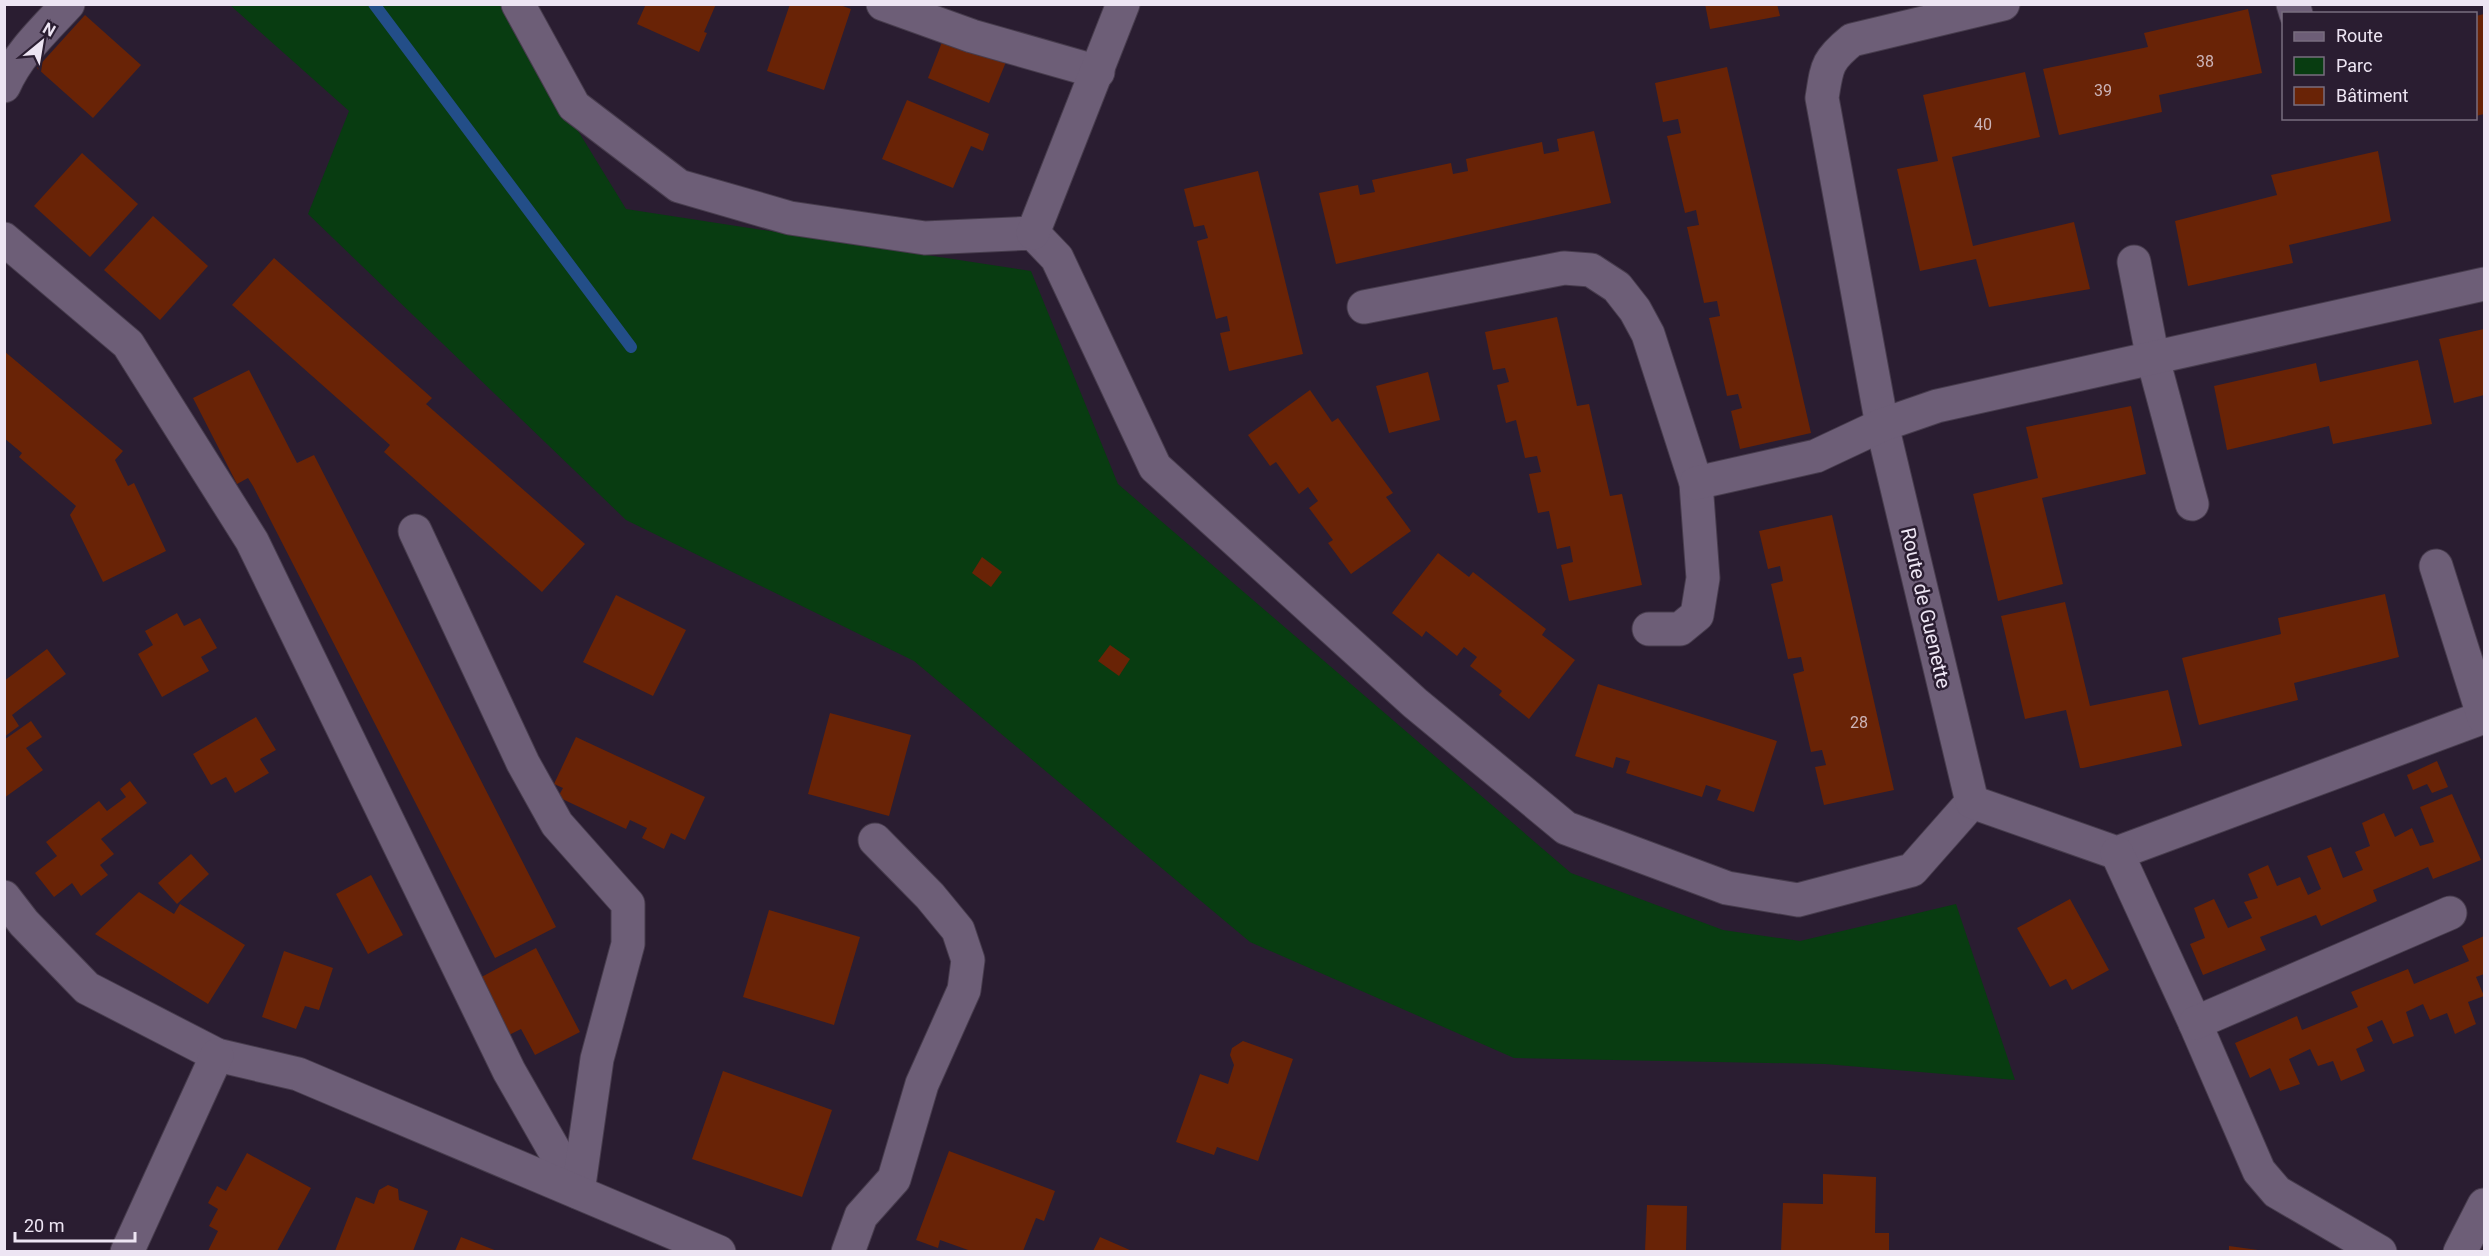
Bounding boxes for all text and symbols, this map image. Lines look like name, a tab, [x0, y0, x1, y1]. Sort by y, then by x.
north arrow	[12, 12, 72, 72]
legend	[2282, 12, 2477, 120]
text: N	[40, 18, 59, 40]
text: Route	[2336, 25, 2383, 46]
house number: 38	[2196, 52, 2214, 71]
text: Parc	[2336, 55, 2372, 76]
house number: 39	[2094, 81, 2112, 100]
text: Bâtiment	[2336, 85, 2409, 106]
house number: 40	[1974, 115, 1992, 134]
street label: Route de Guenette	[1896, 525, 1956, 691]
house number: 28	[1850, 713, 1868, 732]
scale bar	[15, 1205, 135, 1243]
text: 20 m	[24, 1215, 64, 1236]

